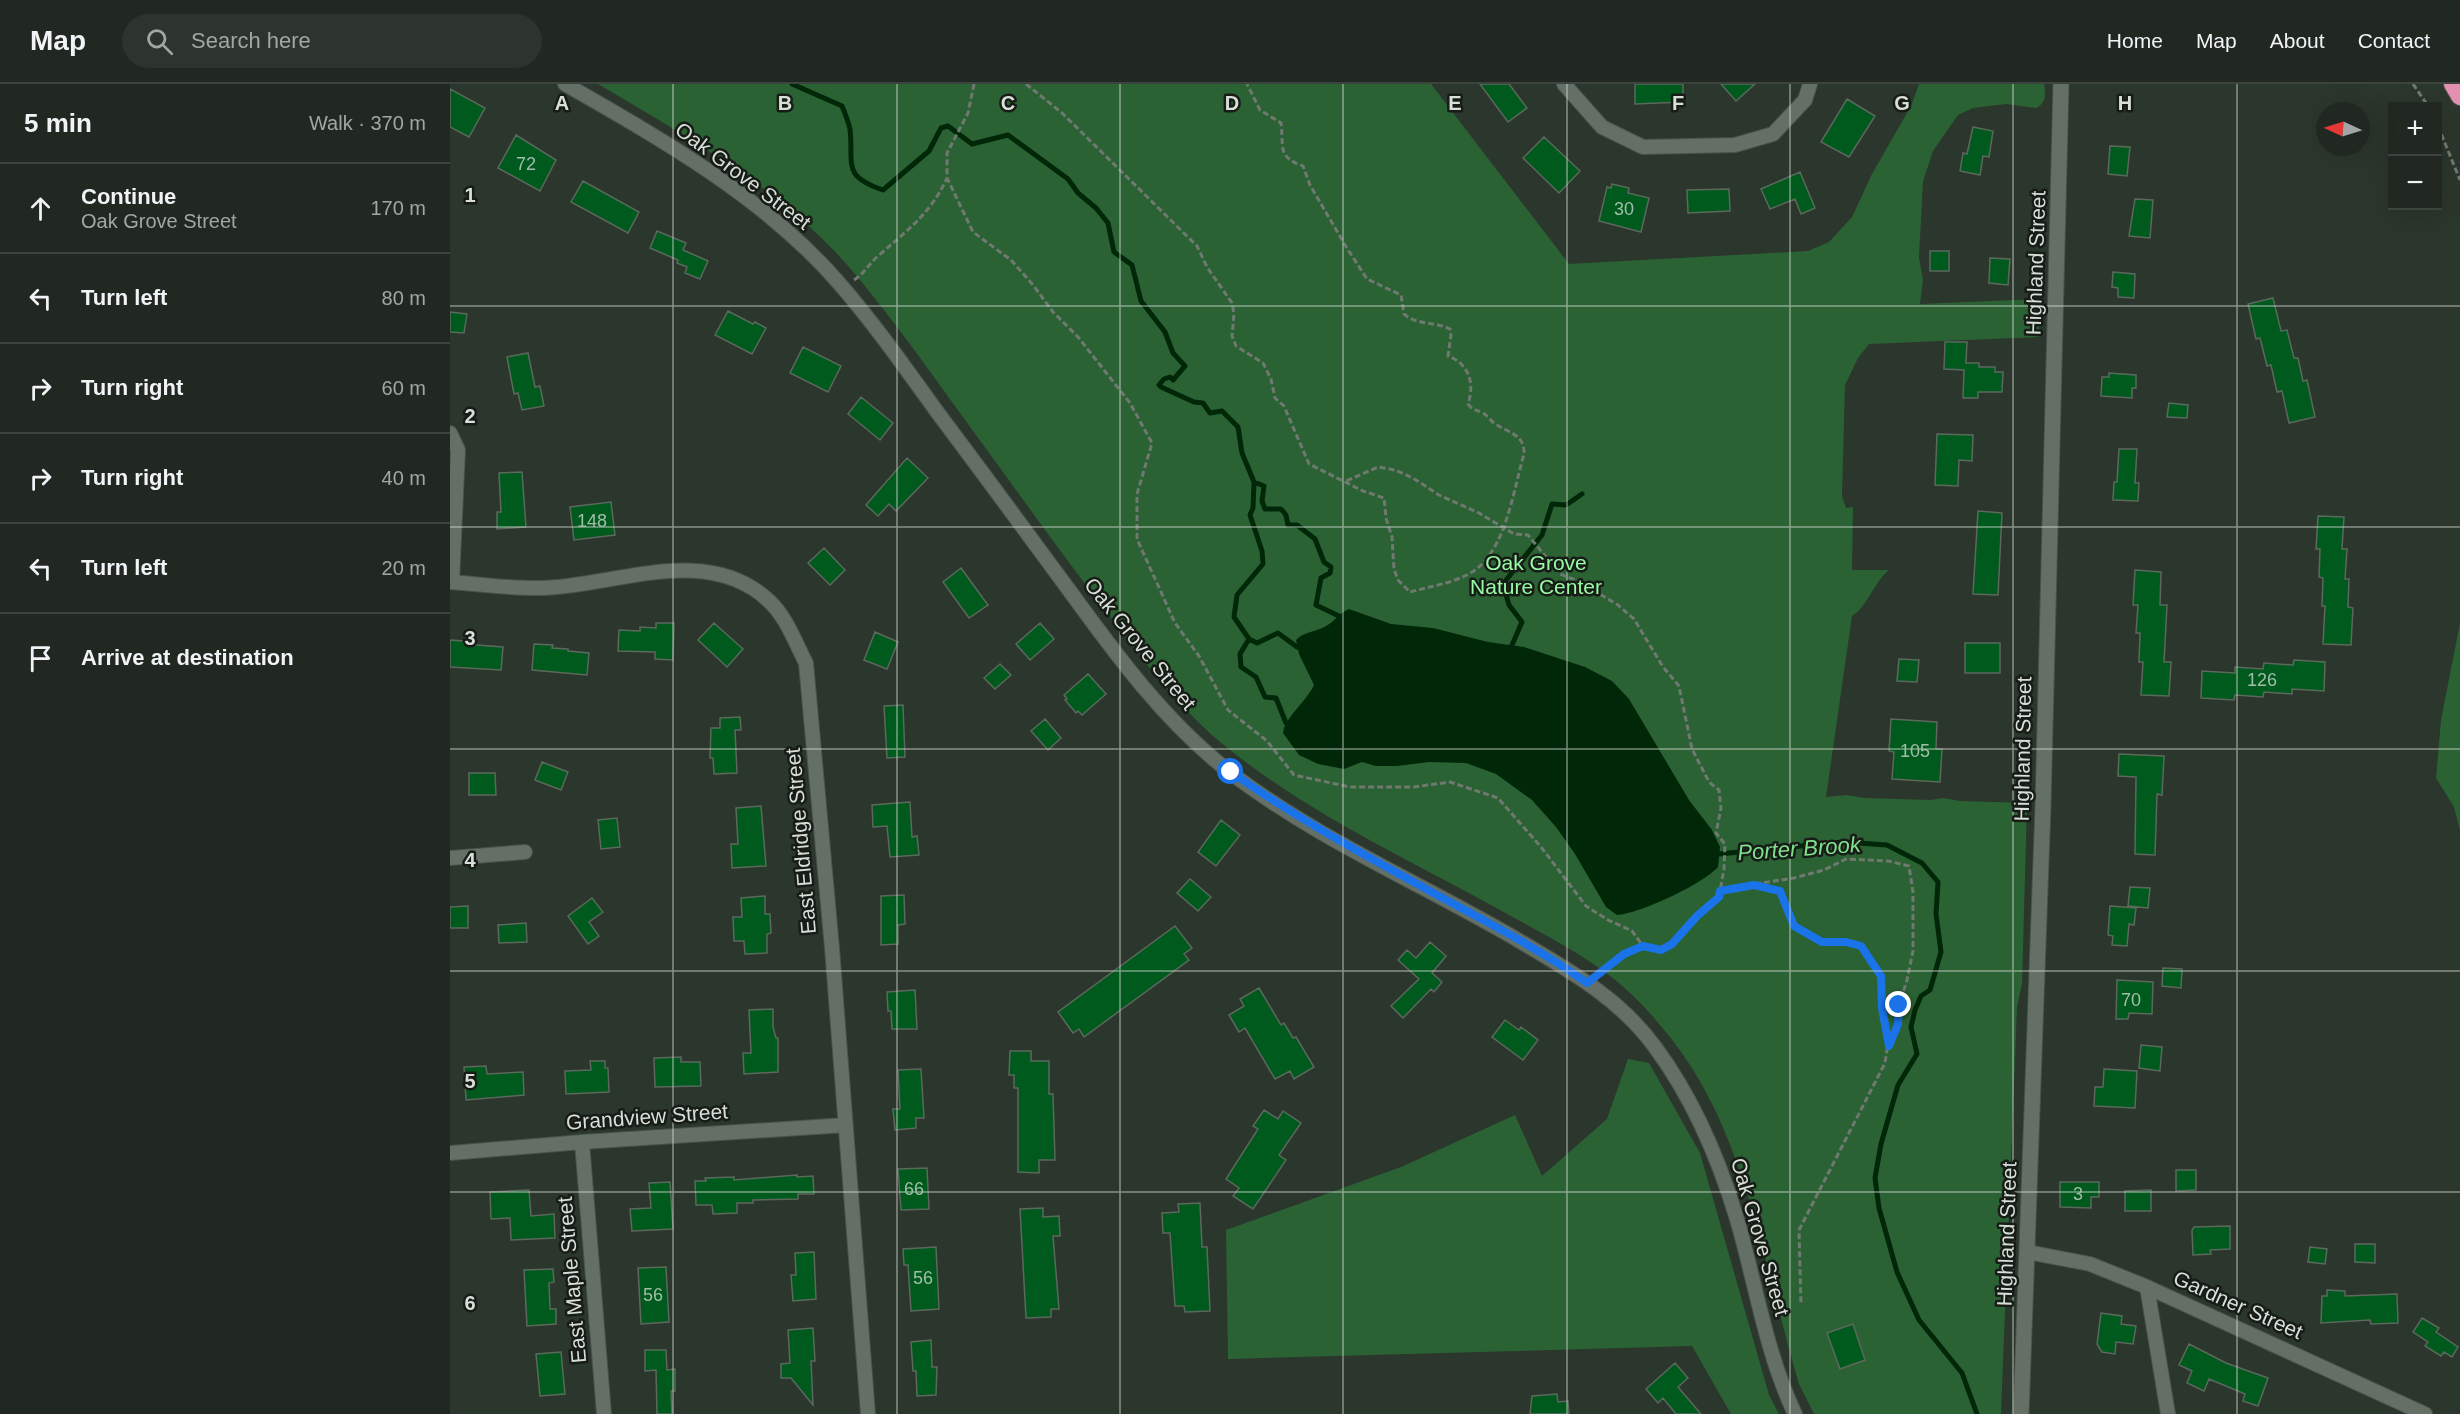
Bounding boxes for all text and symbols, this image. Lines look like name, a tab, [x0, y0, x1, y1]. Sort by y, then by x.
search box	[122, 14, 542, 68]
text: Map	[30, 25, 86, 56]
icon: search	[143, 25, 176, 58]
text: Search here	[191, 28, 311, 53]
text: Home	[2107, 29, 2163, 52]
text: Map	[2196, 29, 2237, 52]
text: About	[2270, 29, 2325, 52]
text: Contact	[2358, 29, 2430, 52]
text: A	[555, 92, 569, 114]
text: B	[778, 92, 792, 114]
text: C	[1001, 92, 1015, 114]
text: D	[1225, 92, 1239, 114]
text: E	[1448, 92, 1462, 114]
text: F	[1672, 92, 1684, 114]
text: G	[1894, 92, 1910, 114]
text: H	[2118, 92, 2132, 114]
north arrow	[2316, 102, 2370, 156]
map controls	[2388, 102, 2442, 210]
button: +	[2388, 102, 2442, 156]
text: 5 min	[24, 108, 92, 138]
text: Walk · 370 m	[309, 112, 426, 134]
street label: Oak Grove Street	[671, 117, 816, 234]
house number: 72	[516, 154, 536, 174]
button: −	[2388, 156, 2442, 210]
text: Continue	[81, 184, 176, 209]
text: 1	[464, 184, 476, 206]
street label: Highland Street	[2021, 190, 2050, 336]
icon: ahead	[24, 192, 57, 225]
text: 170 m	[370, 197, 426, 219]
house number: 30	[1614, 199, 1634, 219]
text: Oak Grove Street	[81, 210, 237, 232]
icon: left	[24, 282, 57, 315]
text: Turn left	[81, 285, 167, 310]
text: 80 m	[382, 287, 426, 309]
icon: right	[24, 372, 57, 405]
text: Turn right	[81, 375, 183, 400]
text: 60 m	[382, 377, 426, 399]
text: 2	[464, 405, 476, 427]
icon: right	[24, 462, 57, 495]
text: Turn right	[81, 465, 183, 490]
text: 40 m	[382, 467, 426, 489]
house number: 148	[577, 511, 607, 531]
park label: Oak Grove Nature Center	[1470, 551, 1602, 598]
icon: left	[24, 552, 57, 585]
text: Turn left	[81, 555, 167, 580]
text: 20 m	[382, 557, 426, 579]
street label: Oak Grove Street	[1080, 573, 1201, 715]
text: 3	[464, 627, 476, 649]
icon: arrive	[24, 642, 57, 675]
text: Arrive at destination	[81, 645, 294, 670]
house number: 126	[2247, 670, 2277, 690]
street label: Highland Street	[2010, 676, 2035, 822]
house number: 105	[1900, 741, 1930, 761]
street label: East Eldridge Street	[781, 747, 820, 935]
route start	[1217, 758, 1243, 784]
water label: Porter Brook	[1737, 832, 1862, 865]
text: 4	[464, 849, 476, 871]
house number: 70	[2121, 990, 2141, 1010]
route end	[1885, 991, 1911, 1017]
text: 5	[464, 1070, 476, 1092]
street label: Grandview Street	[565, 1099, 729, 1134]
street label: Oak Grove Street	[1727, 1155, 1794, 1319]
street label: Highland Street	[1992, 1161, 2021, 1307]
house number: 66	[904, 1179, 924, 1199]
house number: 3	[2073, 1184, 2083, 1204]
street label: East Maple Street	[553, 1196, 590, 1364]
street label: Gardner Street	[2170, 1266, 2306, 1343]
house number: 56	[913, 1268, 933, 1288]
house number: 56	[643, 1285, 663, 1305]
text: 6	[464, 1292, 476, 1314]

